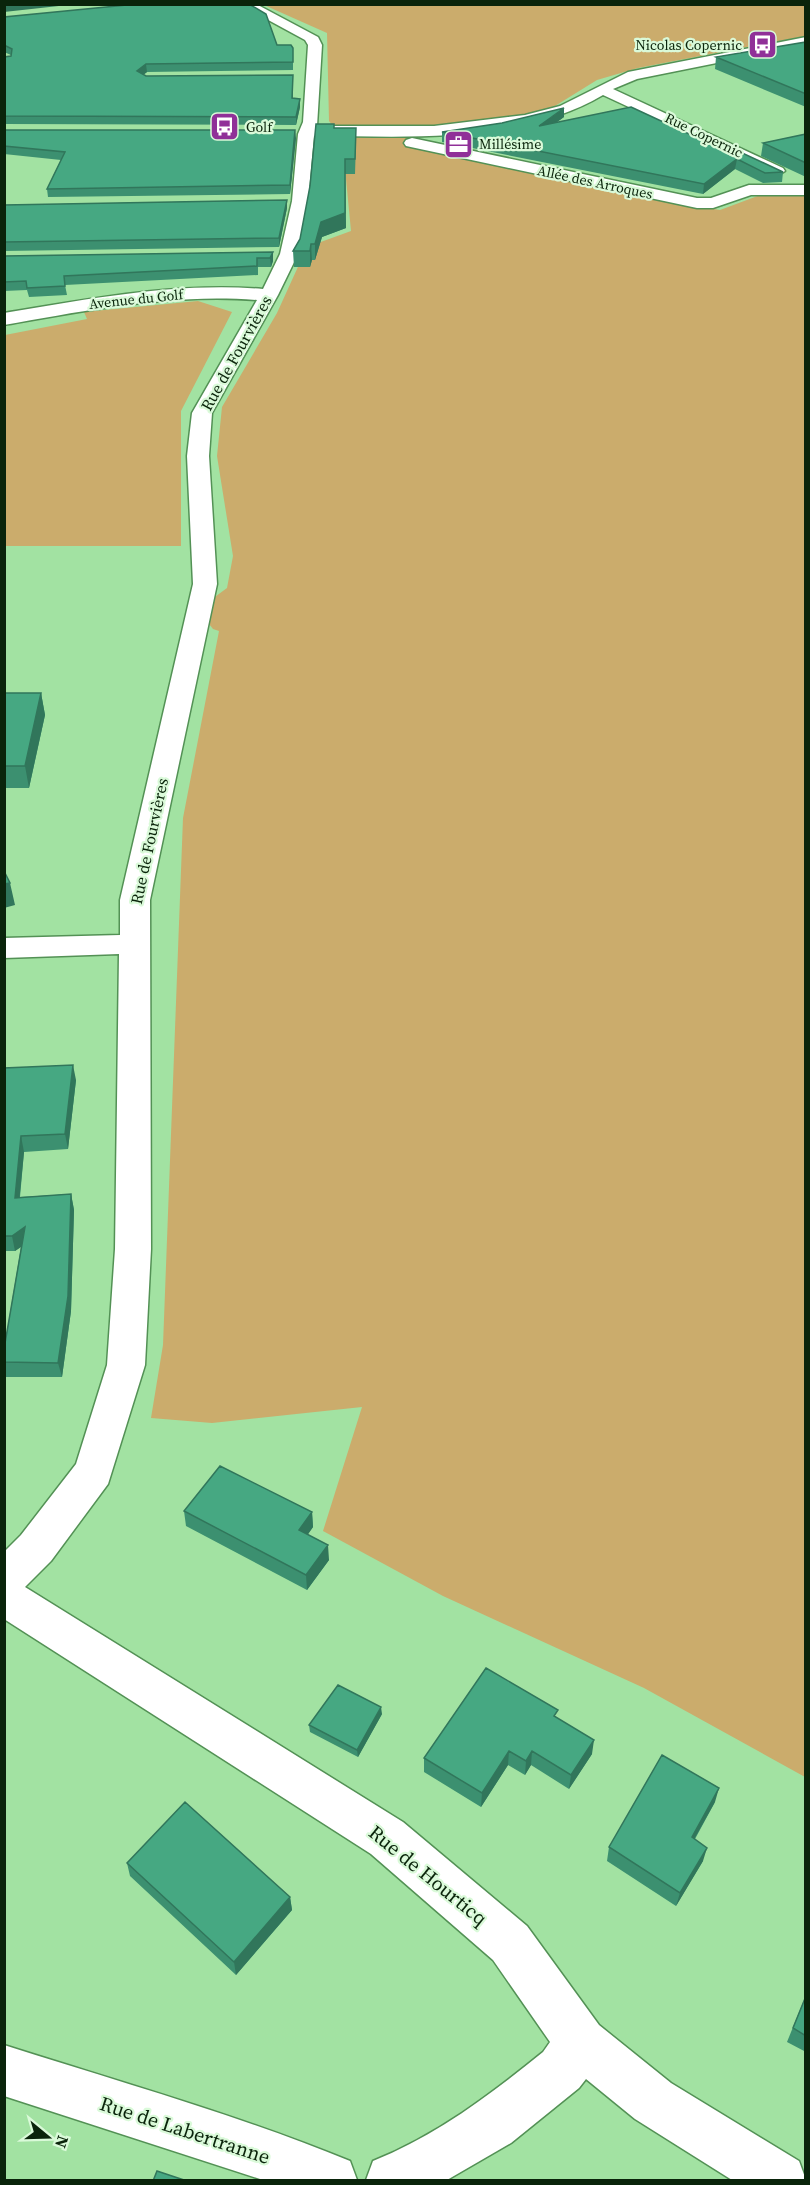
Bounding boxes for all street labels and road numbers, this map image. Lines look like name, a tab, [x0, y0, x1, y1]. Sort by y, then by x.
street label: Rue Copernic	[662, 107, 746, 163]
street label: Allée des Arroques	[536, 160, 654, 204]
street label: Avenue du Golf	[88, 284, 185, 314]
street label: Rue de Fourvières	[195, 291, 277, 415]
street label: Rue de Fourvières	[125, 776, 173, 906]
street label: Rue de Hourticq	[363, 1818, 494, 1932]
street label: Rue de Labertranne	[96, 2089, 274, 2171]

